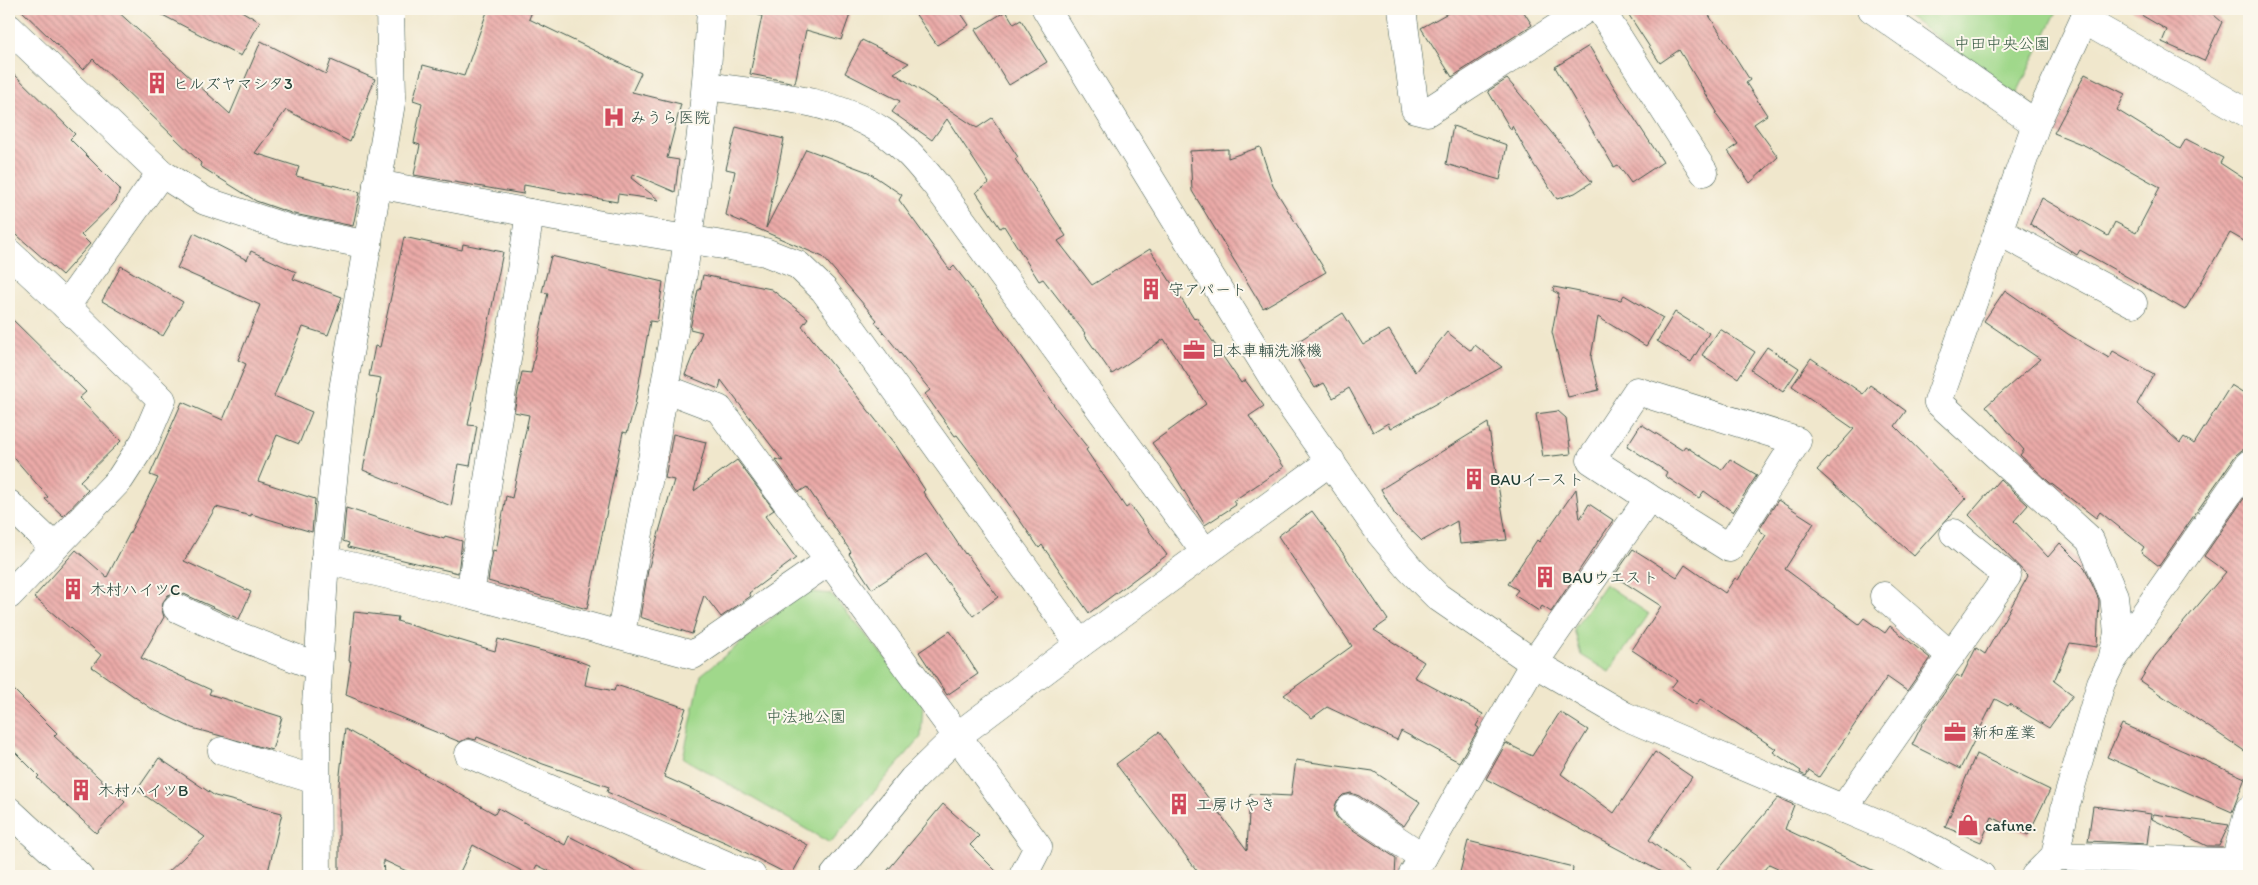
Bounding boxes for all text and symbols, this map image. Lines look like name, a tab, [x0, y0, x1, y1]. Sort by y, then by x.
park label: 中田中央公園	[1954, 34, 2050, 53]
building icon: ヒルズヤマシタ3	[144, 70, 170, 96]
place label: ヒルズヤマシタ3	[173, 74, 293, 93]
hospital icon: みうら医院	[601, 104, 627, 130]
place label: みうら医院	[630, 108, 710, 127]
building icon: 守アパート	[1138, 276, 1164, 302]
place label: 守アパート	[1168, 280, 1247, 299]
office icon: 日本車輛洗滌機	[1181, 337, 1207, 363]
place label: 日本車輛洗滌機	[1210, 341, 1322, 360]
building icon: BAUイースト	[1461, 466, 1487, 492]
place label: BAUイースト	[1490, 470, 1584, 489]
building icon: BAUウエスト	[1532, 564, 1558, 590]
place label: BAUウエスト	[1562, 568, 1658, 587]
building icon: 木村ハイツC	[60, 576, 86, 602]
place label: 木村ハイツC	[90, 580, 180, 599]
park label: 中法地公園	[766, 707, 846, 726]
office icon: 新和産業	[1942, 719, 1968, 745]
place label: 新和産業	[1972, 723, 2036, 742]
building icon: 木村ハイツB	[68, 777, 94, 803]
place label: 木村ハイツB	[98, 781, 188, 800]
building icon: 工房けやき	[1166, 791, 1192, 817]
place label: 工房けやき	[1196, 795, 1276, 814]
shop icon: cafune.	[1955, 812, 1981, 838]
place label: cafune.	[1985, 816, 2036, 835]

